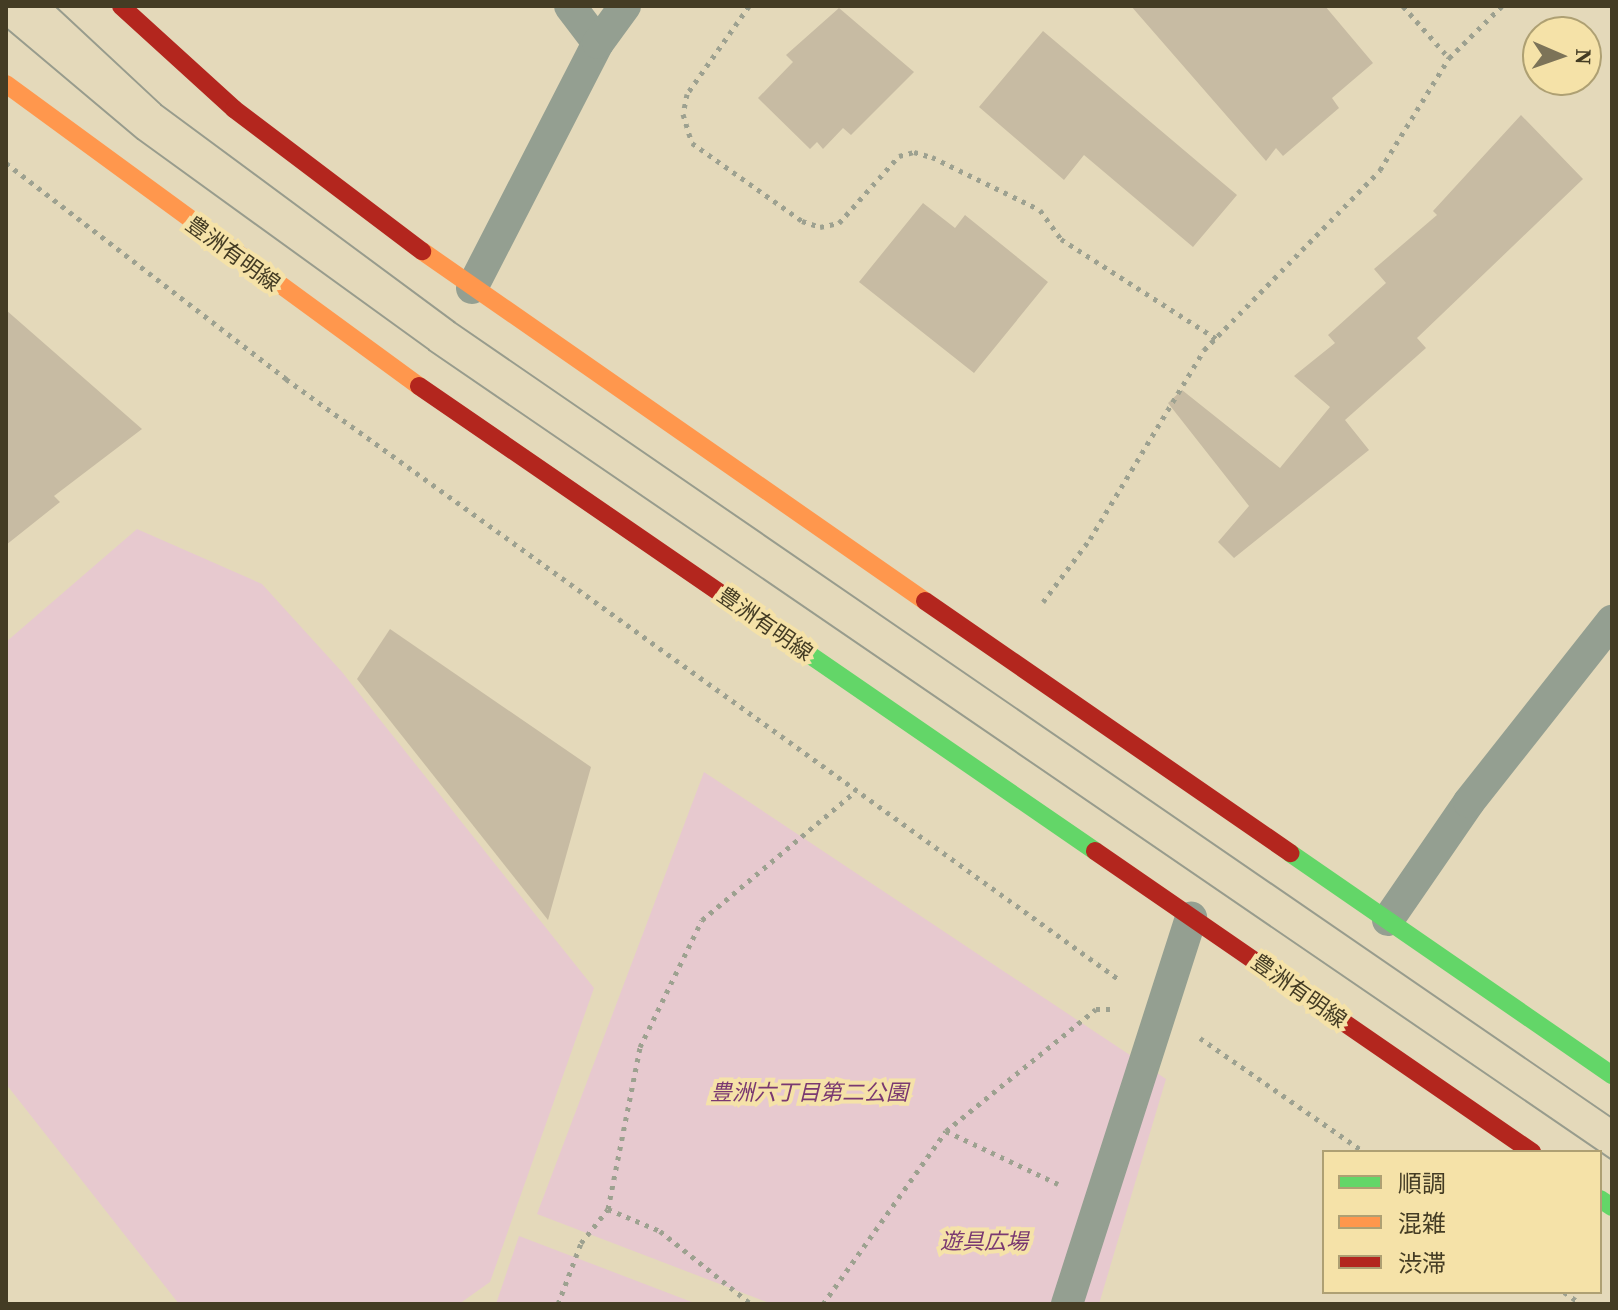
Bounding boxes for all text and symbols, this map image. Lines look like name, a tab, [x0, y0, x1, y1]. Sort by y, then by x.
north arrow	[1522, 16, 1602, 96]
text: N	[1569, 48, 1599, 65]
street label: 豊洲有明線	[181, 211, 285, 297]
street label: 豊洲有明線	[712, 582, 818, 666]
street label: 豊洲有明線	[1246, 949, 1352, 1033]
park label: 豊洲六丁目第二公園	[710, 1080, 908, 1106]
legend	[1322, 1150, 1602, 1294]
text: 順調	[1398, 1167, 1446, 1200]
text: 混雑	[1398, 1207, 1446, 1240]
park label: 遊具広場	[940, 1229, 1028, 1255]
text: 渋滞	[1398, 1247, 1446, 1280]

